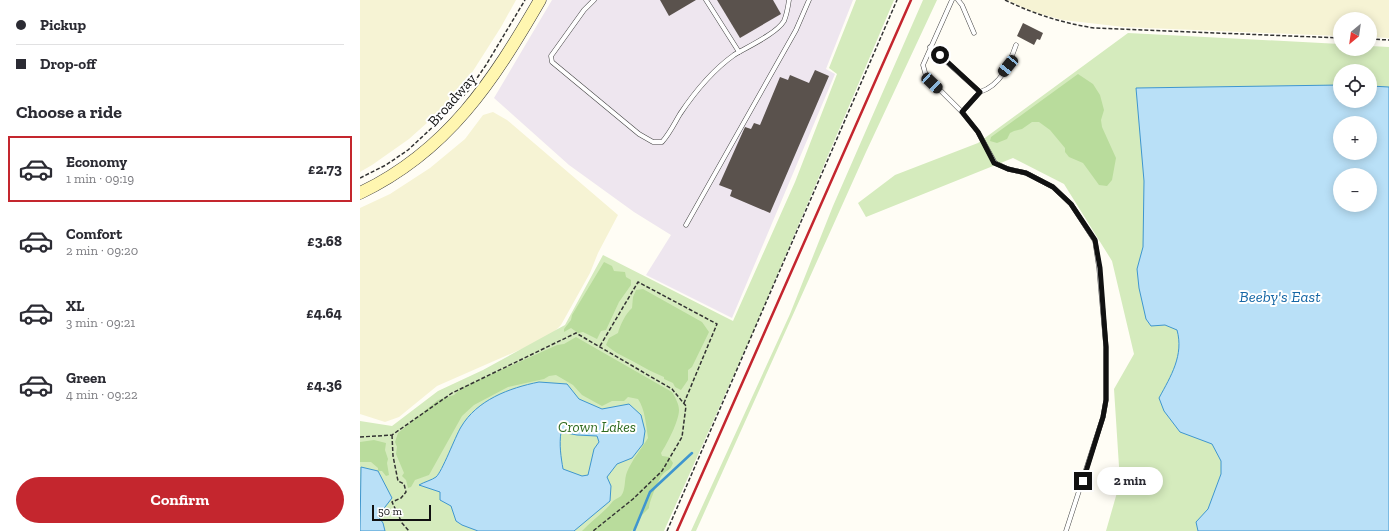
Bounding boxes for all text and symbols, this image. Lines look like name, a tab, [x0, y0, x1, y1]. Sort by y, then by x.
north arrow	[1333, 12, 1377, 56]
map controls	[1333, 12, 1377, 212]
text: Pickup	[40, 16, 86, 34]
route start	[931, 46, 949, 64]
car	[996, 53, 1020, 79]
text: Drop-off	[40, 55, 96, 73]
button: locate	[1333, 64, 1377, 108]
street label: Broadway	[424, 70, 480, 130]
car	[919, 70, 945, 96]
text: Choose a ride	[16, 101, 122, 123]
button: +	[1333, 116, 1377, 160]
icon: car	[18, 151, 54, 187]
text: Economy	[66, 153, 127, 171]
text: £2.73	[308, 160, 342, 178]
button: −	[1333, 168, 1377, 212]
text: 1 min · 09:19	[66, 171, 134, 186]
icon: car	[18, 223, 54, 259]
text: Comfort	[66, 225, 122, 243]
text: £3.68	[307, 232, 342, 250]
text: 2 min · 09:20	[66, 243, 138, 258]
water label: Beeby's East	[1239, 287, 1321, 306]
icon: car	[18, 295, 54, 331]
text: XL	[66, 297, 84, 315]
text: £4.64	[306, 304, 342, 322]
text: 3 min · 09:21	[66, 315, 135, 330]
icon: car	[18, 367, 54, 403]
text: Green	[66, 369, 106, 387]
text: £4.36	[307, 376, 342, 394]
text: 4 min · 09:22	[66, 387, 138, 402]
park label: Crown Lakes	[558, 418, 636, 436]
callout: 2 min	[1097, 467, 1163, 495]
route end	[1074, 472, 1092, 490]
text: 2 min	[1114, 473, 1146, 488]
button: Confirm	[16, 477, 344, 523]
scale bar	[372, 503, 431, 522]
text: 50 m	[378, 505, 402, 518]

